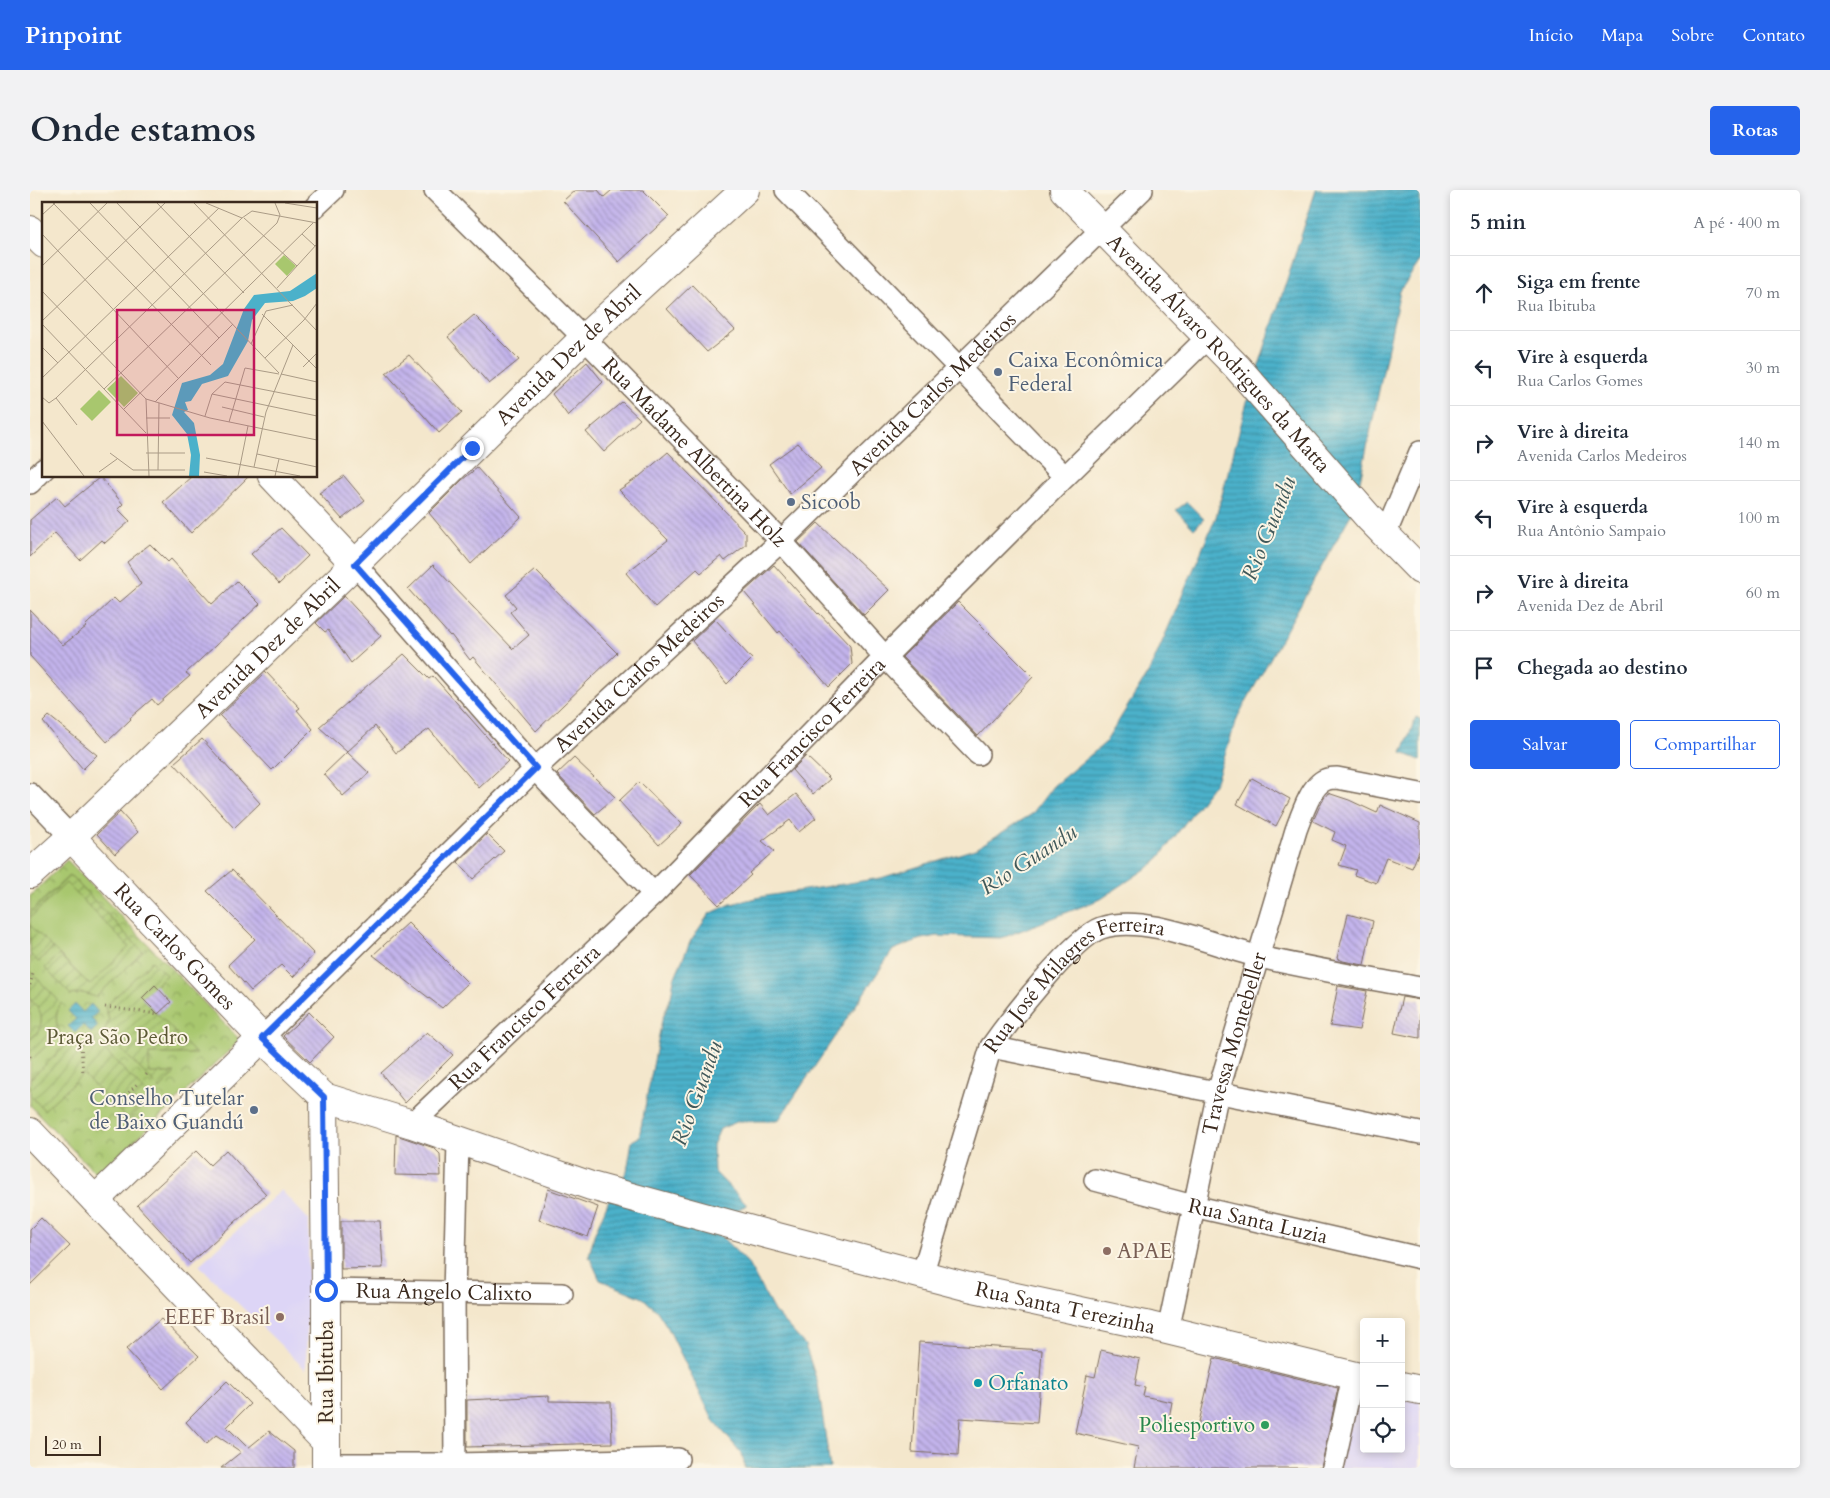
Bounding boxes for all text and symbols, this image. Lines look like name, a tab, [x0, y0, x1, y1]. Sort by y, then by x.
text: Pinpoint	[25, 19, 122, 52]
text: Início	[1529, 23, 1573, 48]
text: Mapa	[1601, 23, 1643, 48]
text: Sobre	[1671, 23, 1714, 48]
text: Contato	[1742, 23, 1805, 48]
text: Onde estamos	[30, 106, 256, 154]
button: Rotas	[1710, 106, 1800, 155]
inset map	[42, 202, 318, 478]
text: 5 min	[1470, 208, 1526, 237]
text: A pé · 400 m	[1693, 212, 1780, 234]
street label: Avenida Álvaro Rodrigues da Matta	[1100, 228, 1337, 479]
text: Siga em frente	[1517, 269, 1641, 295]
street label: Avenida Dez de Abril	[490, 278, 648, 432]
icon: ahead	[1470, 279, 1498, 307]
text: 70 m	[1746, 282, 1780, 304]
text: Rua Ibituba	[1517, 295, 1596, 317]
street label: Avenida Carlos Medeiros	[843, 306, 1023, 482]
text: Vire à esquerda	[1517, 344, 1648, 370]
place label: Caixa Econômica Federal	[1008, 346, 1164, 399]
street label: Rua Madame Albertina Holz	[595, 351, 794, 554]
icon: left	[1470, 354, 1498, 382]
text: 30 m	[1746, 357, 1780, 379]
marker: Caixa Econômica Federal	[992, 366, 1004, 378]
text: Rua Carlos Gomes	[1517, 370, 1643, 392]
text: Vire à direita	[1517, 419, 1629, 445]
icon: right	[1470, 429, 1498, 457]
text: 140 m	[1738, 432, 1780, 454]
route end	[461, 437, 484, 460]
text: Avenida Carlos Medeiros	[1517, 445, 1687, 467]
water label: Rio Guandu	[1234, 472, 1303, 585]
place label: Sicoob	[801, 488, 861, 517]
text: Vire à esquerda	[1517, 494, 1648, 520]
marker: Sicoob	[785, 496, 797, 508]
icon: left	[1470, 504, 1498, 532]
text: 100 m	[1738, 507, 1780, 529]
text: Rua Antônio Sampaio	[1517, 520, 1666, 542]
text: Vire à direita	[1517, 569, 1629, 595]
street label: Avenida Dez de Abril	[189, 571, 347, 725]
icon: right	[1470, 579, 1498, 607]
text: 60 m	[1746, 582, 1780, 604]
street label: Avenida Carlos Medeiros	[548, 587, 731, 759]
text: Avenida Dez de Abril	[1517, 595, 1663, 617]
street label: Rua Francisco Ferreira	[732, 651, 892, 814]
icon: arrive	[1470, 654, 1498, 682]
text: Chegada ao destino	[1517, 655, 1688, 681]
button: Salvar	[1470, 720, 1620, 769]
button: Compartilhar	[1630, 720, 1780, 769]
water label: Rio Guandu	[974, 817, 1083, 902]
street label: Rua Carlos Gomes	[107, 877, 242, 1017]
street label: Rua José Milagres Ferreira	[977, 910, 1168, 1059]
street label: Rua Francisco Ferreira	[442, 938, 607, 1097]
street label: Travessa Montebeller	[1195, 948, 1274, 1138]
park label: Praça São Pedro	[46, 1023, 188, 1052]
water label: Rio Guandu	[664, 1037, 730, 1150]
place label: Conselho Tutelar de Baixo Guandú	[89, 1084, 244, 1137]
marker: Conselho Tutelar de Baixo Guandú	[248, 1104, 260, 1116]
street label: Rua Santa Luzia	[1185, 1191, 1330, 1251]
place label: APAE	[1117, 1237, 1172, 1266]
marker: APAE	[1101, 1245, 1113, 1257]
street label: Rua Santa Terezinha	[972, 1275, 1158, 1342]
street label: Rua Ângelo Calixto	[356, 1277, 532, 1308]
route start	[315, 1279, 338, 1302]
place label: EEEF Brasil	[164, 1303, 270, 1332]
marker: EEEF Brasil	[274, 1311, 286, 1323]
map controls	[1360, 1318, 1405, 1453]
button: +	[1360, 1318, 1405, 1363]
street label: Rua Ibituba	[312, 1320, 341, 1424]
button: −	[1360, 1363, 1405, 1408]
place label: Orfanato	[988, 1369, 1068, 1398]
marker: Orfanato	[972, 1377, 984, 1389]
button: locate	[1360, 1408, 1405, 1453]
place label: Poliesportivo	[1139, 1411, 1255, 1440]
marker: Poliesportivo	[1259, 1419, 1271, 1431]
scale bar	[45, 1433, 101, 1456]
text: 20 m	[52, 1435, 82, 1454]

